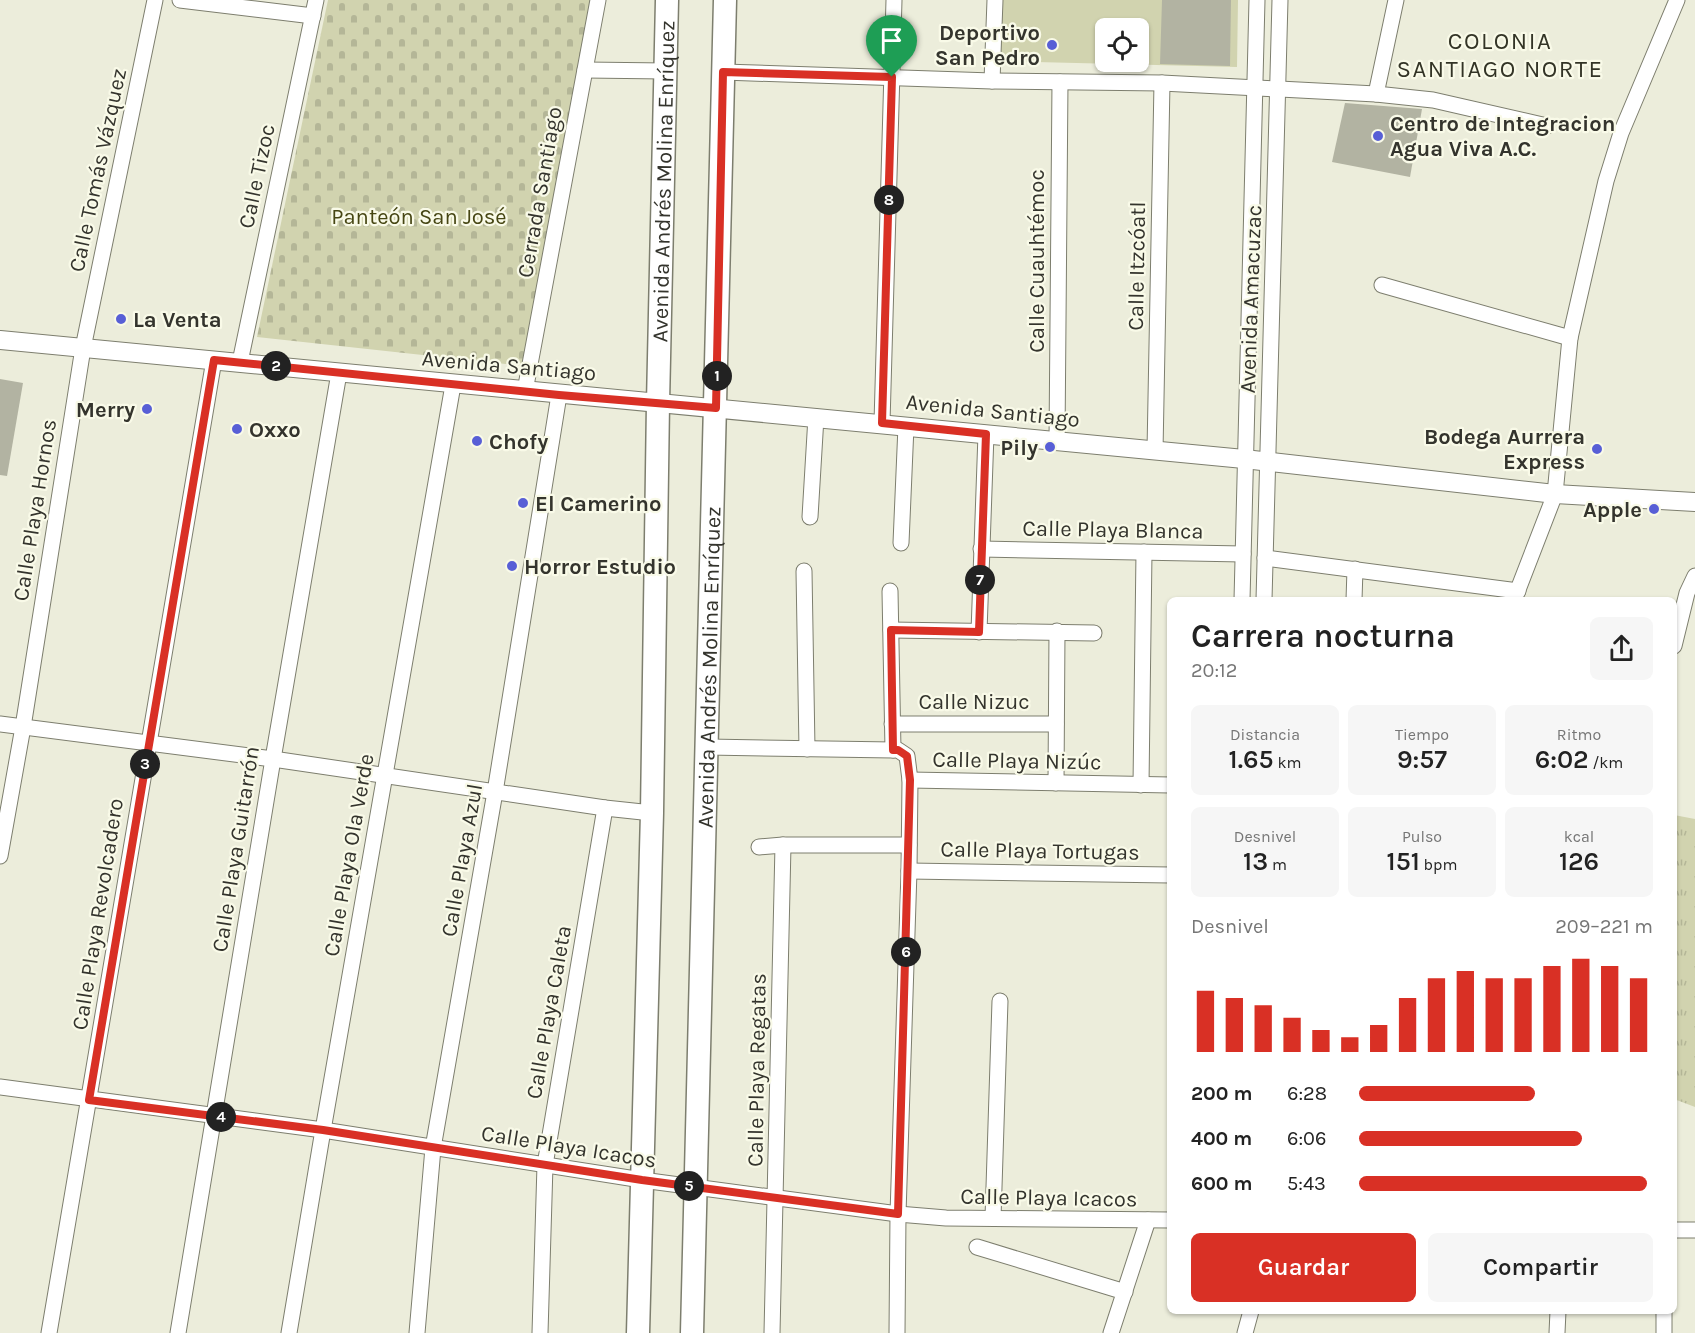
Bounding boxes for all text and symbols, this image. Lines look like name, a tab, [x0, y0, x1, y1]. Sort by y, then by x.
pin	[866, 15, 917, 77]
map controls	[1095, 18, 1149, 72]
button: locate	[1095, 18, 1149, 72]
street label: Avenida Andrés Molina Enríquez	[647, 20, 681, 343]
place label: Deportivo San Pedro	[935, 20, 1040, 71]
icon: arrive	[875, 24, 908, 57]
district label: COLONIA SANTIAGO NORTE	[1397, 27, 1604, 83]
marker: Deportivo San Pedro	[1045, 38, 1059, 52]
street label: Calle Tomás Vázquez	[64, 66, 132, 274]
street label: Cerrada Santiago	[512, 105, 568, 280]
place label: Centro de Integracion Agua Viva A.C.	[1390, 111, 1615, 162]
street label: Calle Tizoc	[233, 122, 281, 231]
marker: Centro de Integracion Agua Viva A.C.	[1371, 129, 1385, 143]
street label: Calle Cuauhtémoc	[1024, 169, 1050, 353]
pin: 8	[874, 185, 904, 215]
text: 8	[884, 190, 894, 209]
street label: Calle Itzcóatl	[1123, 201, 1151, 331]
park label: Panteón San José	[331, 204, 507, 230]
street label: Avenida Amacuzac	[1235, 204, 1267, 394]
place label: La Venta	[133, 307, 222, 333]
marker: La Venta	[114, 312, 128, 326]
street label: Avenida Santiago	[421, 345, 597, 387]
pin: 2	[261, 351, 291, 381]
text: 2	[271, 356, 281, 375]
pin: 1	[702, 361, 732, 391]
text: 1	[714, 366, 720, 385]
street label: Avenida Santiago	[905, 389, 1081, 433]
place label: Merry	[76, 397, 135, 423]
marker: Merry	[140, 402, 154, 416]
street label: Calle Playa Hornos	[8, 417, 62, 603]
place label: Oxxo	[249, 417, 301, 443]
marker: Oxxo	[230, 422, 244, 436]
place label: Bodega Aurrera Express	[1424, 424, 1585, 475]
place label: Chofy	[489, 429, 548, 455]
marker: Chofy	[470, 434, 484, 448]
place label: Pily	[1000, 435, 1038, 461]
marker: Pily	[1043, 440, 1057, 454]
marker: Bodega Aurrera Express	[1590, 442, 1604, 456]
place label: El Camerino	[535, 491, 662, 517]
marker: El Camerino	[516, 496, 530, 510]
place label: Apple	[1583, 497, 1642, 523]
marker: Apple	[1647, 502, 1661, 516]
street label: Avenida Andrés Molina Enríquez	[693, 506, 726, 828]
street label: Calle Playa Blanca	[1022, 515, 1204, 545]
place label: Horror Estudio	[524, 554, 676, 580]
marker: Horror Estudio	[505, 559, 519, 573]
pin: 7	[965, 565, 995, 595]
text: 7	[976, 570, 984, 589]
text: Carrera nocturna	[1191, 617, 1455, 655]
button: share	[1590, 617, 1653, 680]
text: 20:12	[1191, 659, 1237, 682]
street label: Calle Nizuc	[918, 689, 1030, 715]
text: Distancia	[1230, 725, 1300, 744]
text: Tiempo	[1395, 725, 1449, 744]
text: Ritmo	[1557, 725, 1601, 744]
street label: Calle Playa Guitarrón	[207, 744, 265, 954]
text: 1.65	[1229, 744, 1274, 775]
text: 9:57	[1397, 744, 1447, 775]
text: 6:02	[1535, 744, 1589, 775]
street label: Calle Playa Nizúc	[932, 747, 1102, 775]
pin: 3	[130, 749, 160, 779]
street label: Calle Playa Ola Verde	[318, 752, 380, 959]
text: km	[1274, 753, 1301, 772]
text: /km	[1589, 753, 1623, 772]
text: 3	[140, 754, 150, 773]
street label: Calle Playa Azul	[436, 782, 488, 939]
street label: Calle Playa Revolcadero	[67, 796, 129, 1032]
text: Desnivel	[1234, 827, 1296, 846]
text: Pulso	[1402, 827, 1442, 846]
text: kcal	[1564, 827, 1594, 846]
street label: Calle Playa Tortugas	[940, 836, 1140, 866]
text: 13	[1243, 846, 1268, 877]
text: 151	[1387, 846, 1420, 877]
text: 126	[1559, 846, 1599, 877]
text: m	[1268, 855, 1287, 874]
text: bpm	[1420, 855, 1457, 874]
text: Desnivel	[1191, 915, 1269, 938]
text: 209–221 m	[1555, 915, 1653, 938]
street label: Calle Playa Caleta	[521, 923, 577, 1101]
pin: 6	[891, 937, 921, 967]
text: 6	[901, 942, 911, 961]
street label: Calle Playa Regatas	[742, 973, 772, 1167]
text: 200 m	[1191, 1082, 1252, 1105]
text: 6:28	[1287, 1082, 1327, 1105]
pin: 4	[206, 1102, 236, 1132]
text: 4	[216, 1107, 226, 1126]
street label: Calle Playa Icacos	[479, 1120, 658, 1174]
text: 400 m	[1191, 1127, 1252, 1150]
text: 6:06	[1287, 1127, 1326, 1150]
pin: 5	[674, 1171, 704, 1201]
text: 600 m	[1191, 1172, 1252, 1195]
text: 5:43	[1287, 1172, 1326, 1195]
text: 5	[684, 1176, 694, 1195]
street label: Calle Playa Icacos	[960, 1183, 1138, 1213]
button: Guardar	[1191, 1233, 1416, 1302]
button: Compartir	[1428, 1233, 1653, 1302]

